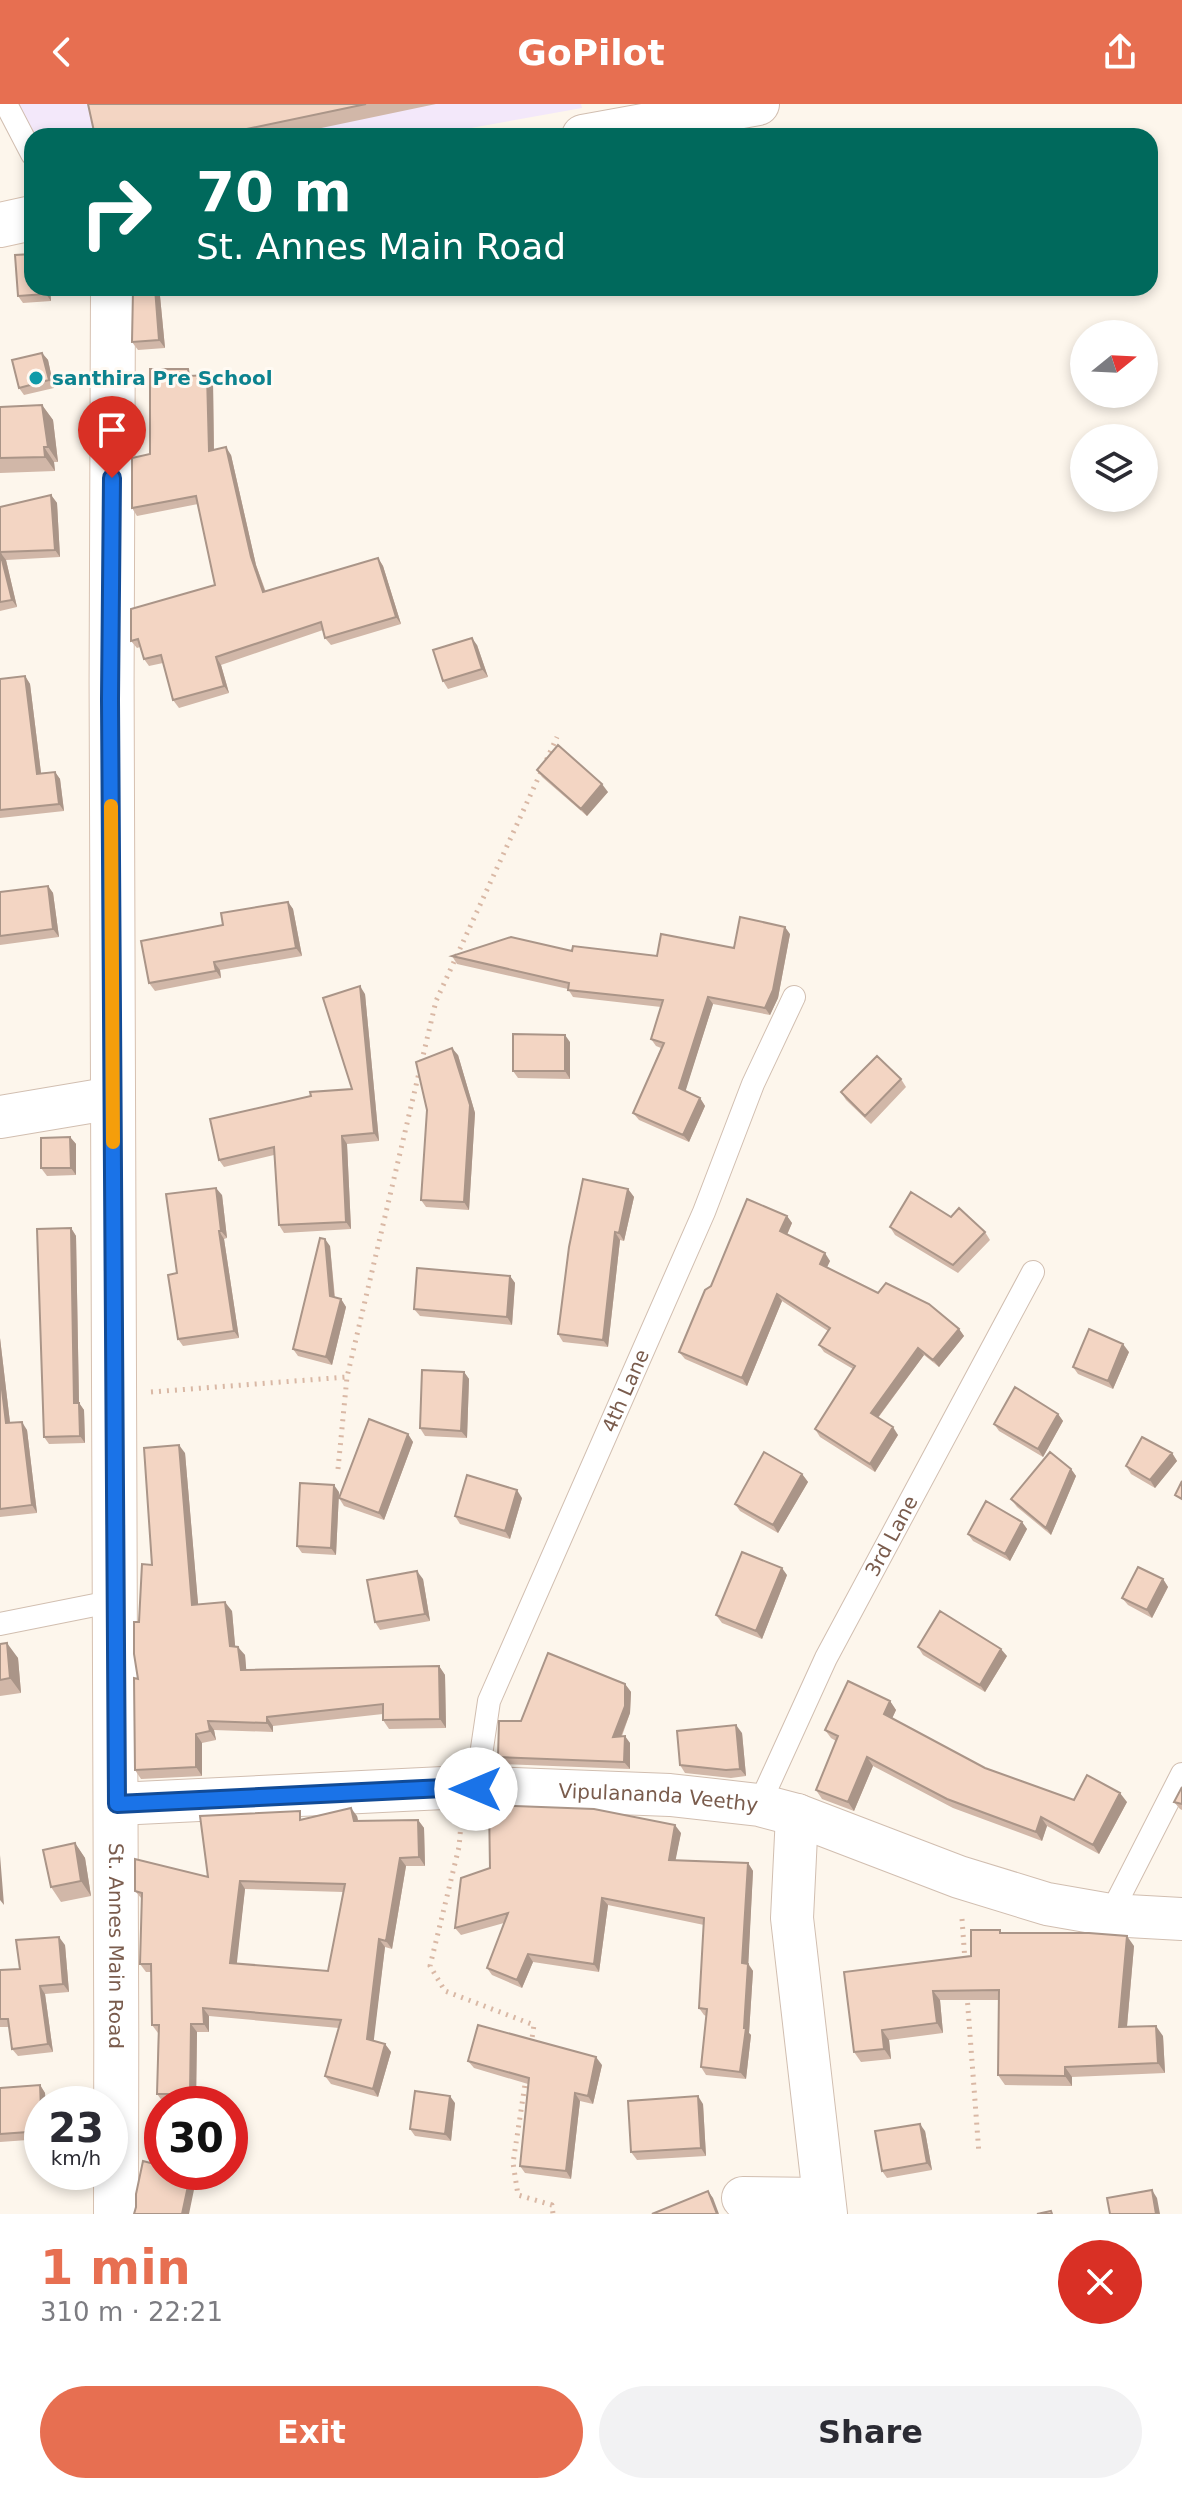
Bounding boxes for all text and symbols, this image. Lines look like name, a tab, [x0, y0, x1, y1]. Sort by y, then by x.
icon: back	[40, 30, 84, 74]
icon: share	[1098, 30, 1142, 74]
text: GoPilot	[517, 32, 665, 73]
text: 70 m	[196, 159, 352, 224]
icon: right	[64, 160, 168, 264]
text: St. Annes Main Road	[196, 226, 566, 267]
north arrow	[1070, 320, 1158, 408]
map controls	[1070, 320, 1158, 512]
place label: santhira Pre School	[52, 366, 273, 390]
marker: santhira Pre School	[27, 369, 45, 387]
pin	[78, 396, 146, 478]
icon: arrive	[90, 408, 134, 452]
button: layers	[1070, 424, 1158, 512]
street label: 4th Lane	[597, 1345, 654, 1436]
street label: 3rd Lane	[860, 1491, 923, 1580]
position arrow	[434, 1747, 518, 1831]
street label: Vipulananda Veethy	[558, 1779, 759, 1817]
street label: St. Annes Main Road	[104, 1843, 128, 2049]
speed limit sign: 30	[144, 2086, 248, 2190]
text: 23	[48, 2105, 104, 2151]
text: km/h	[51, 2146, 101, 2170]
text: 1 min	[40, 2239, 191, 2295]
button: close	[1058, 2240, 1142, 2324]
text: 310 m · 22:21	[40, 2297, 223, 2327]
button: Exit	[40, 2386, 583, 2478]
button: Share	[599, 2386, 1142, 2478]

